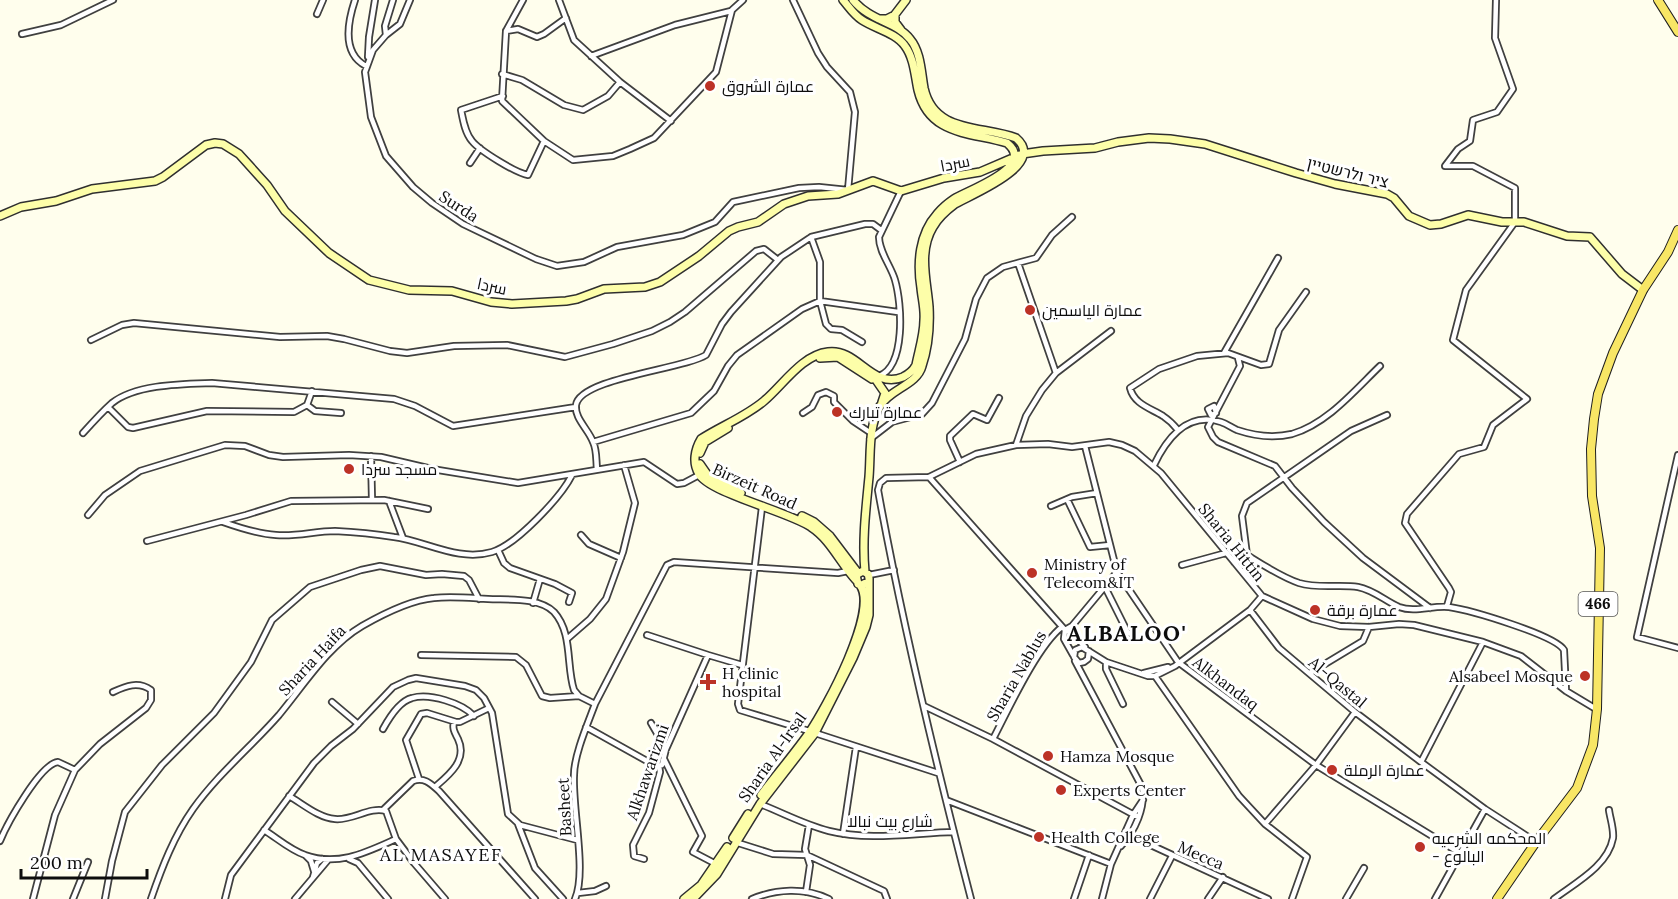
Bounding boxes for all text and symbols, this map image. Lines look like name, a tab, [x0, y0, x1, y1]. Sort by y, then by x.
place label: عمارة الشروق	[722, 76, 814, 97]
marker: عمارة الشروق	[703, 79, 717, 93]
street label: سردا	[938, 150, 972, 176]
street label: ציר ולרשטיין	[1305, 152, 1391, 192]
street label: Surda	[435, 186, 483, 226]
street label: سردا	[475, 273, 509, 299]
place label: عمارة الياسمين	[1042, 300, 1143, 321]
marker: عمارة الياسمين	[1023, 303, 1037, 317]
place label: عمارة تبارك	[849, 402, 922, 422]
marker: عمارة تبارك	[830, 405, 844, 419]
place label: مسجد سردا	[361, 459, 437, 479]
street label: Birzeit Road	[710, 459, 801, 514]
marker: مسجد سردا	[342, 462, 356, 476]
street label: Sharia Hittin	[1194, 499, 1270, 585]
place label: Ministry of Telecom&IT	[1044, 554, 1134, 592]
marker: Ministry of Telecom&IT	[1025, 566, 1039, 580]
road number: 466	[1578, 592, 1618, 616]
place label: عمارة برقة	[1327, 600, 1398, 620]
marker: عمارة برقة	[1308, 603, 1322, 617]
district label: ALBALOO'	[1067, 619, 1187, 647]
street label: Sharia Haifa	[274, 620, 350, 700]
street label: Sharia Nablus	[982, 627, 1050, 725]
street label: Alkhandaq	[1188, 651, 1263, 714]
street label: Al-Qastal	[1304, 651, 1371, 712]
place label: H clinic hospital	[722, 663, 781, 701]
place label: Alsabeel Mosque	[1448, 666, 1573, 686]
marker: Alsabeel Mosque	[1578, 669, 1592, 683]
marker: H clinic hospital	[699, 673, 717, 691]
street label: Sharia Al-Irsal	[734, 708, 810, 806]
street label: Alkhawarizmi	[621, 722, 673, 823]
place label: Hamza Mosque	[1060, 746, 1175, 766]
marker: Hamza Mosque	[1041, 749, 1055, 763]
place label: عمارة الرملة	[1344, 760, 1425, 780]
marker: عمارة الرملة	[1325, 763, 1339, 777]
street label: Basheet	[552, 776, 576, 837]
place label: Experts Center	[1073, 780, 1186, 800]
marker: Experts Center	[1054, 783, 1068, 797]
street label: شارع بيت نبالا	[847, 811, 933, 833]
place label: Health College	[1051, 827, 1160, 847]
place label: المحكمه الشرعيه - البالوع	[1432, 828, 1546, 868]
marker: Health College	[1032, 830, 1046, 844]
street label: Mecca	[1175, 836, 1227, 874]
marker: المحكمه الشرعيه - البالوع	[1413, 840, 1427, 854]
scale bar	[21, 842, 147, 880]
district label: AL MASAYEF	[379, 843, 502, 866]
text: 200 m	[30, 851, 83, 874]

